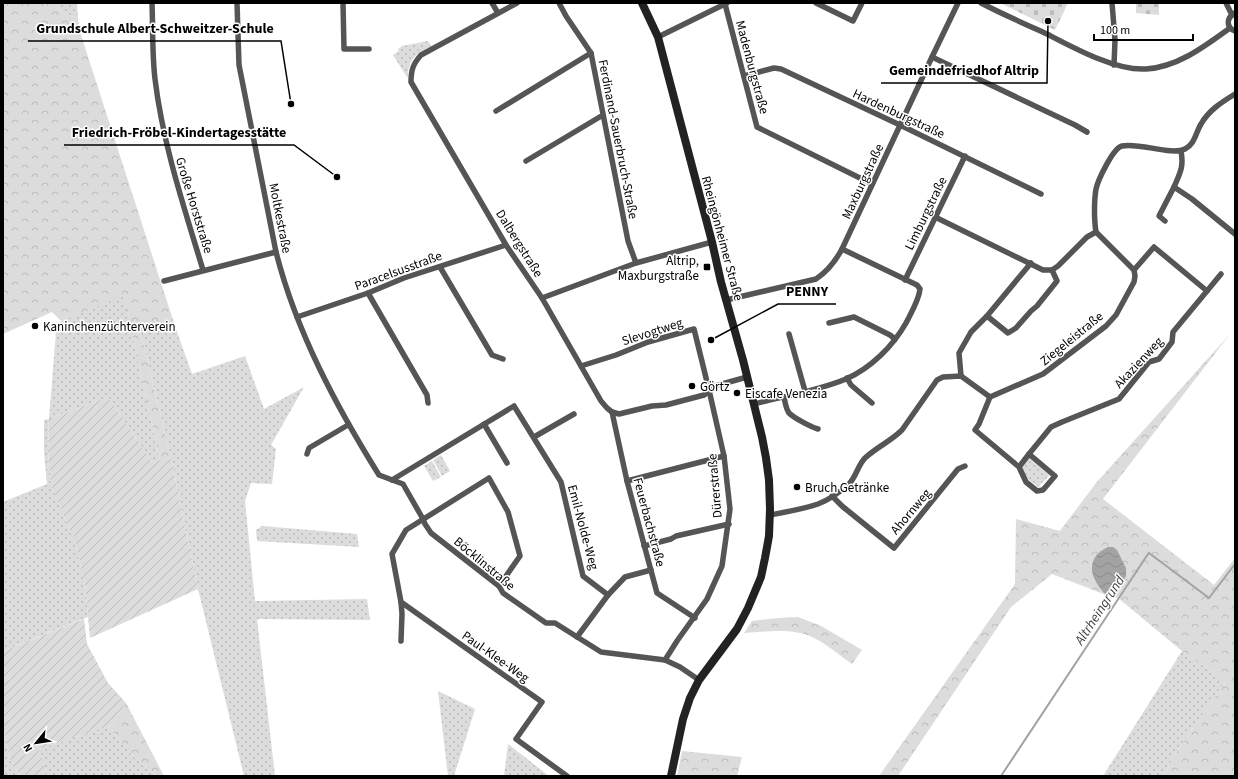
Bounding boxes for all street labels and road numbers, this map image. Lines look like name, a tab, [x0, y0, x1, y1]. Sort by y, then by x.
street label: Madenburgstraße	[731, 18, 773, 116]
street label: Ferdinand-Sauerbruch-Straße	[594, 58, 642, 220]
street label: Hardenburgstraße	[850, 85, 948, 143]
street label: Maxburgstraße	[838, 141, 888, 222]
street label: Große Horststraße	[171, 155, 217, 256]
street label: Rheingönheimer Straße	[697, 174, 747, 303]
street label: Limburgstraße	[900, 174, 951, 253]
street label: Moltkestraße	[264, 182, 296, 255]
street label: Dalbergstraße	[491, 206, 547, 281]
street label: Paracelsusstraße	[352, 247, 445, 295]
street label: Ziegeleistraße	[1036, 308, 1107, 370]
street label: Slevogtweg	[620, 314, 685, 350]
street label: Akazienweg	[1110, 333, 1168, 392]
street label: Dürerstraße	[703, 453, 727, 519]
street label: Feuerbachstraße	[628, 476, 670, 569]
street label: Emil-Nolde-Weg	[563, 483, 603, 572]
street label: Ahornweg	[886, 484, 936, 538]
street label: Böcklinstraße	[450, 533, 519, 595]
street label: Paul-Klee-Weg	[458, 627, 533, 687]

